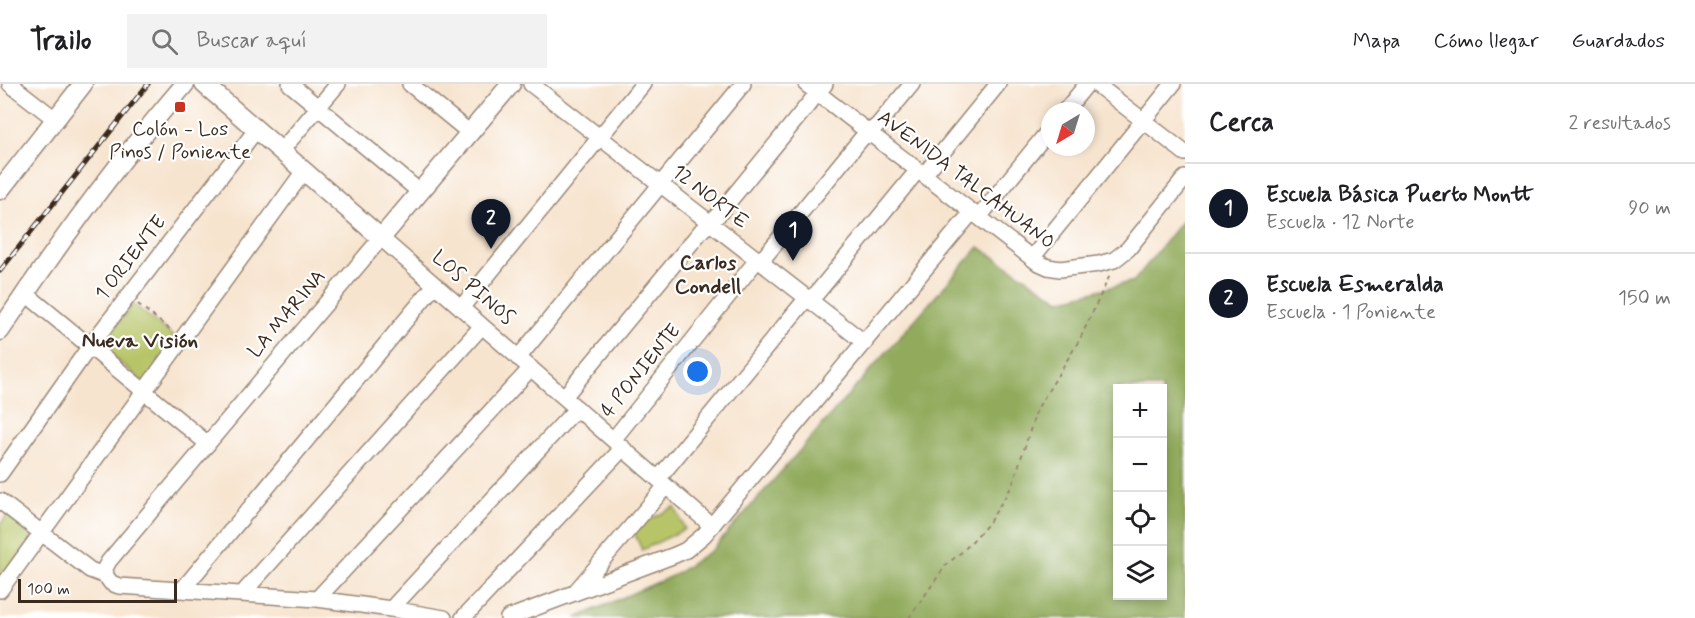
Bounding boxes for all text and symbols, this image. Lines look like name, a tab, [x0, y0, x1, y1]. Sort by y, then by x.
search box	[127, 14, 547, 68]
text: Trailo	[30, 23, 91, 60]
icon: search	[148, 25, 181, 58]
text: Buscar aquí	[196, 27, 307, 55]
text: Mapa	[1353, 27, 1401, 55]
text: Cómo llegar	[1434, 27, 1539, 55]
text: Guardados	[1572, 27, 1665, 55]
marker: Colón - Los Pinos / Poniente	[173, 100, 187, 114]
north arrow	[1041, 102, 1095, 156]
street label: AVENIDA TALCAHUANO	[872, 104, 1060, 256]
text: Cerca	[1209, 106, 1274, 140]
text: 2 resultados	[1568, 110, 1671, 137]
place label: Colón - Los Pinos / Poniente	[109, 116, 251, 166]
street label: 12 NORTE	[666, 159, 754, 235]
text: Escuela Básica Puerto Montt	[1266, 181, 1534, 209]
text: 1	[1224, 195, 1233, 222]
text: 90 m	[1628, 195, 1671, 222]
pin: 2	[472, 200, 510, 249]
text: Escuela · 12 Norte	[1266, 209, 1415, 236]
street label: 1 ORIENTE	[89, 210, 173, 306]
pin: 1	[774, 212, 812, 261]
street label: LOS PINOS	[426, 244, 520, 332]
district label: Carlos Condell	[675, 249, 741, 301]
street label: LA MARINA	[242, 264, 332, 364]
text: Escuela Esmeralda	[1266, 271, 1444, 299]
text: 2	[1224, 285, 1233, 312]
text: 150 m	[1618, 285, 1671, 312]
text: Escuela · 1 Poniente	[1266, 299, 1436, 326]
street label: 4 PONIENTE	[595, 318, 687, 424]
district label: Nueva Visión	[82, 327, 198, 355]
your location	[683, 357, 712, 386]
map controls	[1113, 384, 1167, 600]
button: +	[1113, 384, 1167, 438]
button: −	[1113, 438, 1167, 492]
button: locate	[1113, 492, 1167, 546]
button: layers	[1113, 546, 1167, 600]
scale bar	[18, 576, 177, 604]
text: 100 m	[27, 579, 70, 600]

